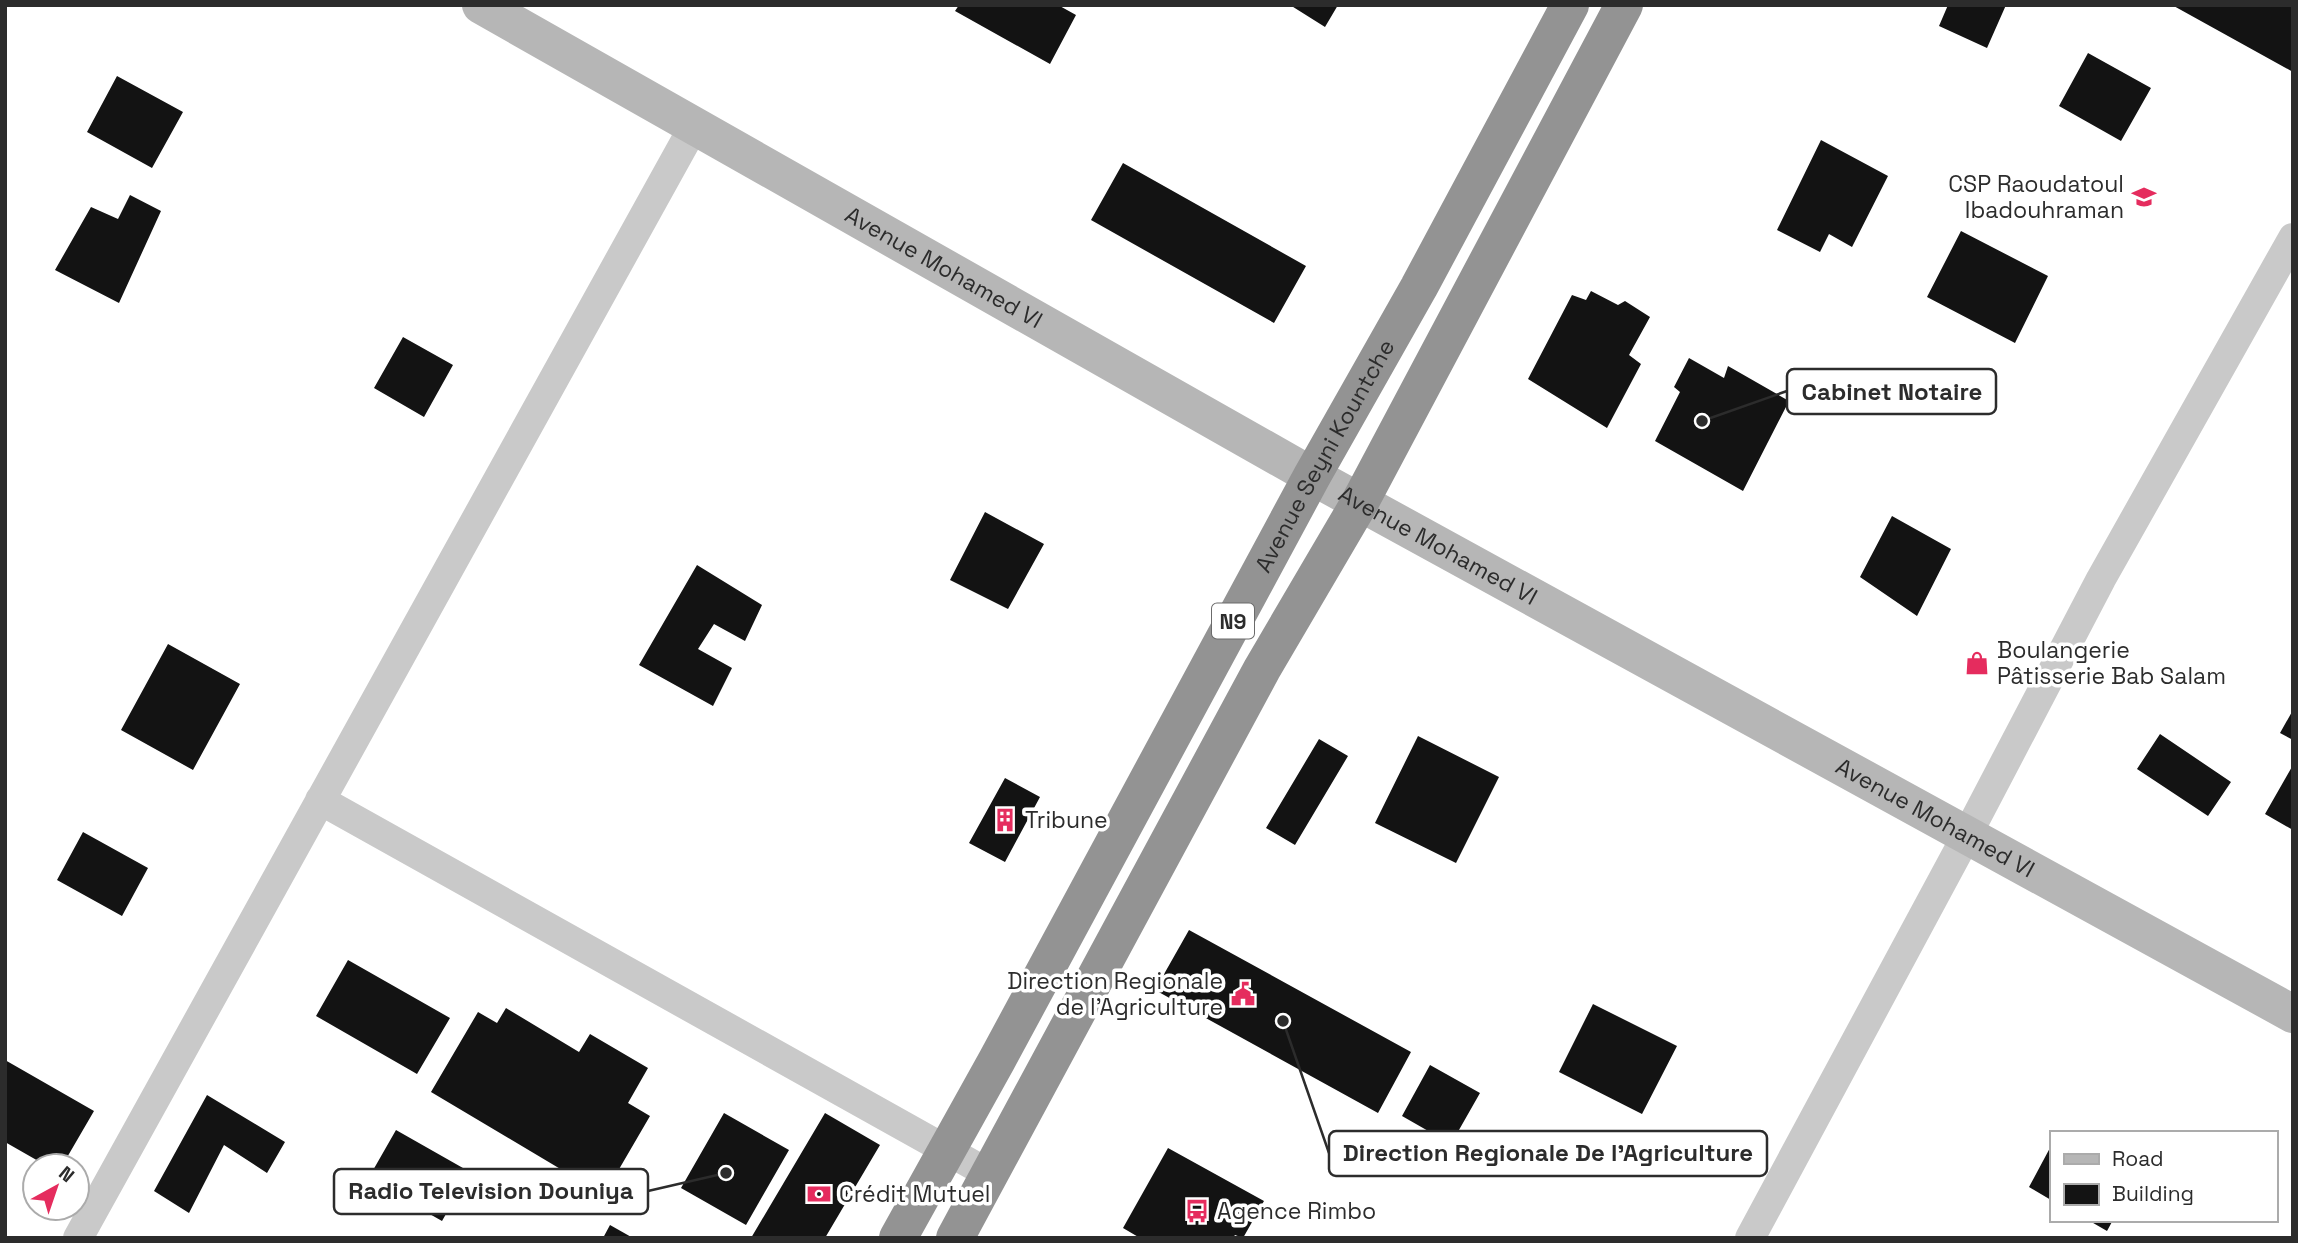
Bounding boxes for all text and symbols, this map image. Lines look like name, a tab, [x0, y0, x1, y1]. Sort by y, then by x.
place label: CSP Raoudatoul Ibadouhraman	[1948, 169, 2124, 225]
school or university icon: CSP Raoudatoul Ibadouhraman	[2130, 183, 2158, 211]
street label: Avenue Mohamed VI	[840, 199, 1048, 335]
street label: Avenue Seyni Kountche	[1248, 334, 1401, 577]
callout: Cabinet Notaire	[1787, 369, 1996, 414]
text: Cabinet Notaire	[1802, 376, 1982, 407]
street label: Avenue Mohamed VI	[1333, 479, 1543, 612]
road number: N9	[1212, 604, 1254, 638]
place label: Boulangerie Pâtisserie Bab Salam	[1997, 635, 2226, 691]
shop icon: Boulangerie Pâtisserie Bab Salam	[1963, 649, 1991, 677]
street label: Avenue Mohamed VI	[1831, 751, 2040, 884]
place label: Tribune	[1025, 805, 1108, 835]
building icon: Tribune	[991, 806, 1019, 834]
place label: Direction Regionale de l'Agriculture	[1007, 966, 1223, 1022]
public building icon: Direction Regionale de l'Agriculture	[1229, 980, 1257, 1008]
callout: Direction Regionale De l'Agriculture	[1329, 1131, 1767, 1176]
legend	[2050, 1131, 2277, 1222]
text: Direction Regionale De l'Agriculture	[1343, 1137, 1753, 1168]
text: Road	[2112, 1145, 2164, 1172]
north arrow	[21, 1152, 91, 1222]
text: N	[54, 1161, 80, 1188]
callout: Radio Television Douniya	[334, 1169, 648, 1214]
text: Radio Television Douniya	[348, 1175, 634, 1206]
place label: Crédit Mutuel	[839, 1179, 990, 1209]
bank icon: Crédit Mutuel	[805, 1180, 833, 1208]
text: Building	[2112, 1180, 2194, 1207]
place label: Agence Rimbo	[1217, 1196, 1376, 1226]
bus stop icon: Agence Rimbo	[1183, 1197, 1211, 1225]

